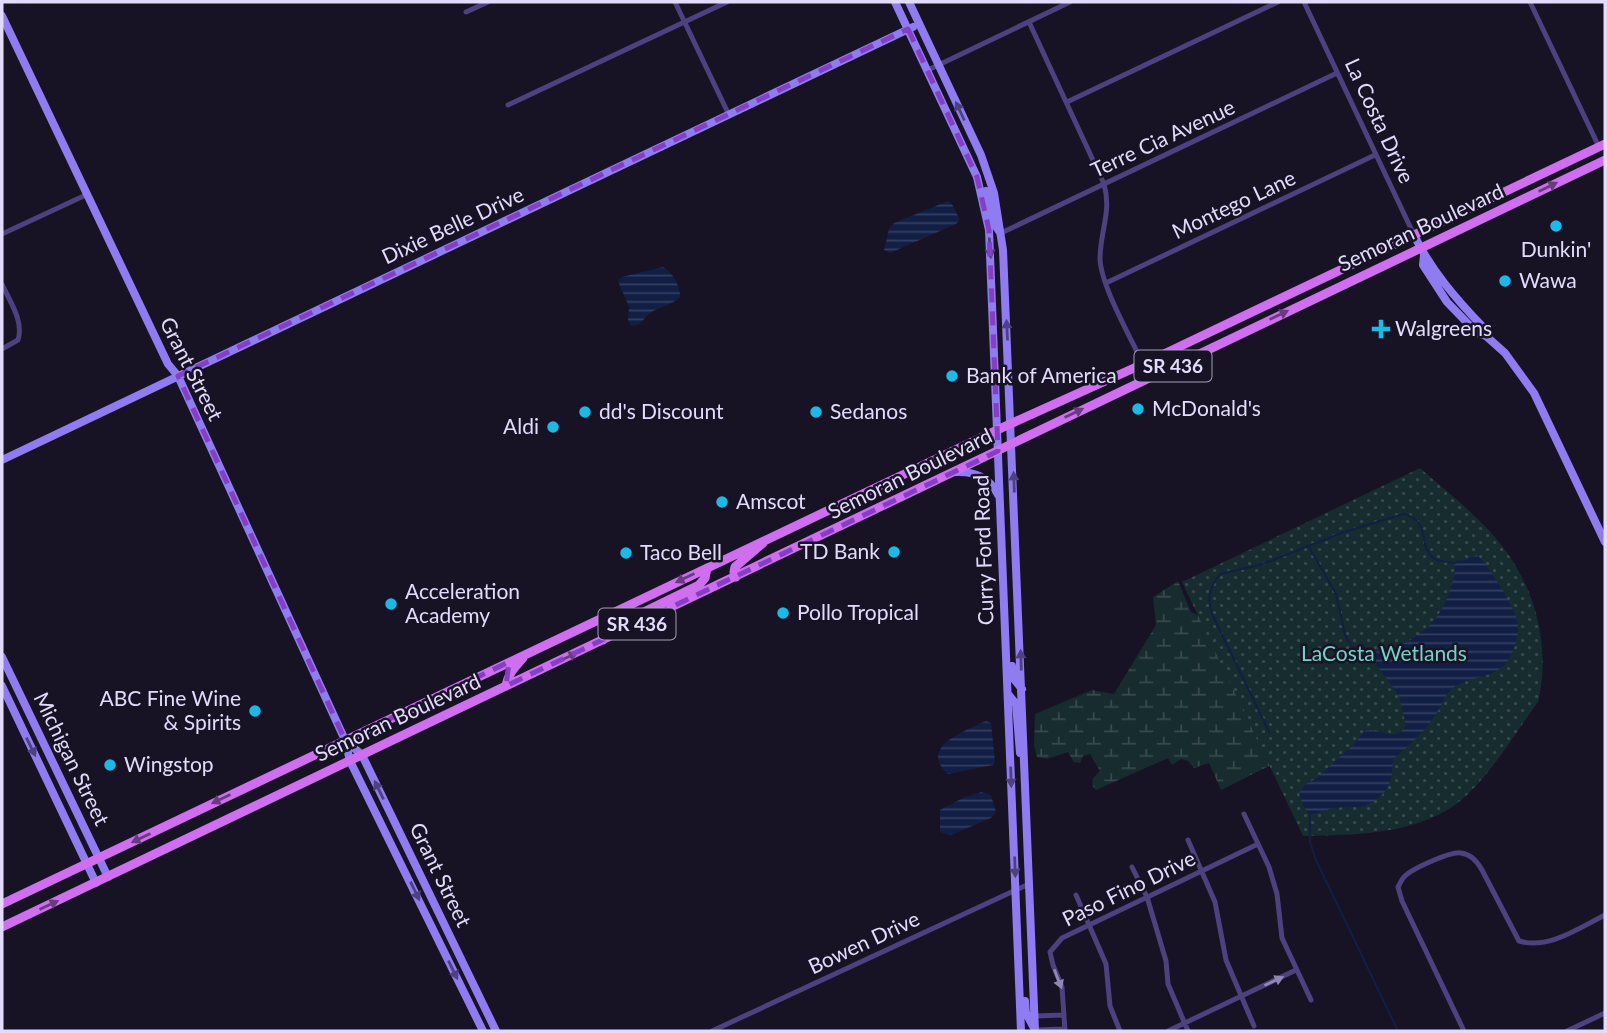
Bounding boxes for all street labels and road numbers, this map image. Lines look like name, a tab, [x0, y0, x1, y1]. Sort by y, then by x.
street label: La Costa Drive	[1341, 54, 1420, 187]
street label: Terre Cia Avenue	[1086, 93, 1238, 182]
street label: Montego Lane	[1168, 164, 1299, 243]
street label: Semoran Boulevard	[1334, 177, 1507, 276]
street label: Dixie Belle Drive	[377, 181, 527, 268]
street label: Grant Street	[156, 312, 229, 425]
road number: SR 436	[1134, 350, 1212, 382]
street label: Semoran Boulevard	[823, 422, 995, 523]
street label: Curry Ford Road	[967, 474, 998, 626]
road number: SR 436	[598, 608, 676, 639]
street label: Semoran Boulevard	[311, 667, 484, 766]
street label: Michigan Street	[29, 688, 116, 829]
street label: Grant Street	[405, 818, 478, 931]
street label: Paso Fino Drive	[1058, 845, 1199, 931]
street label: Bowen Drive	[804, 905, 923, 978]

